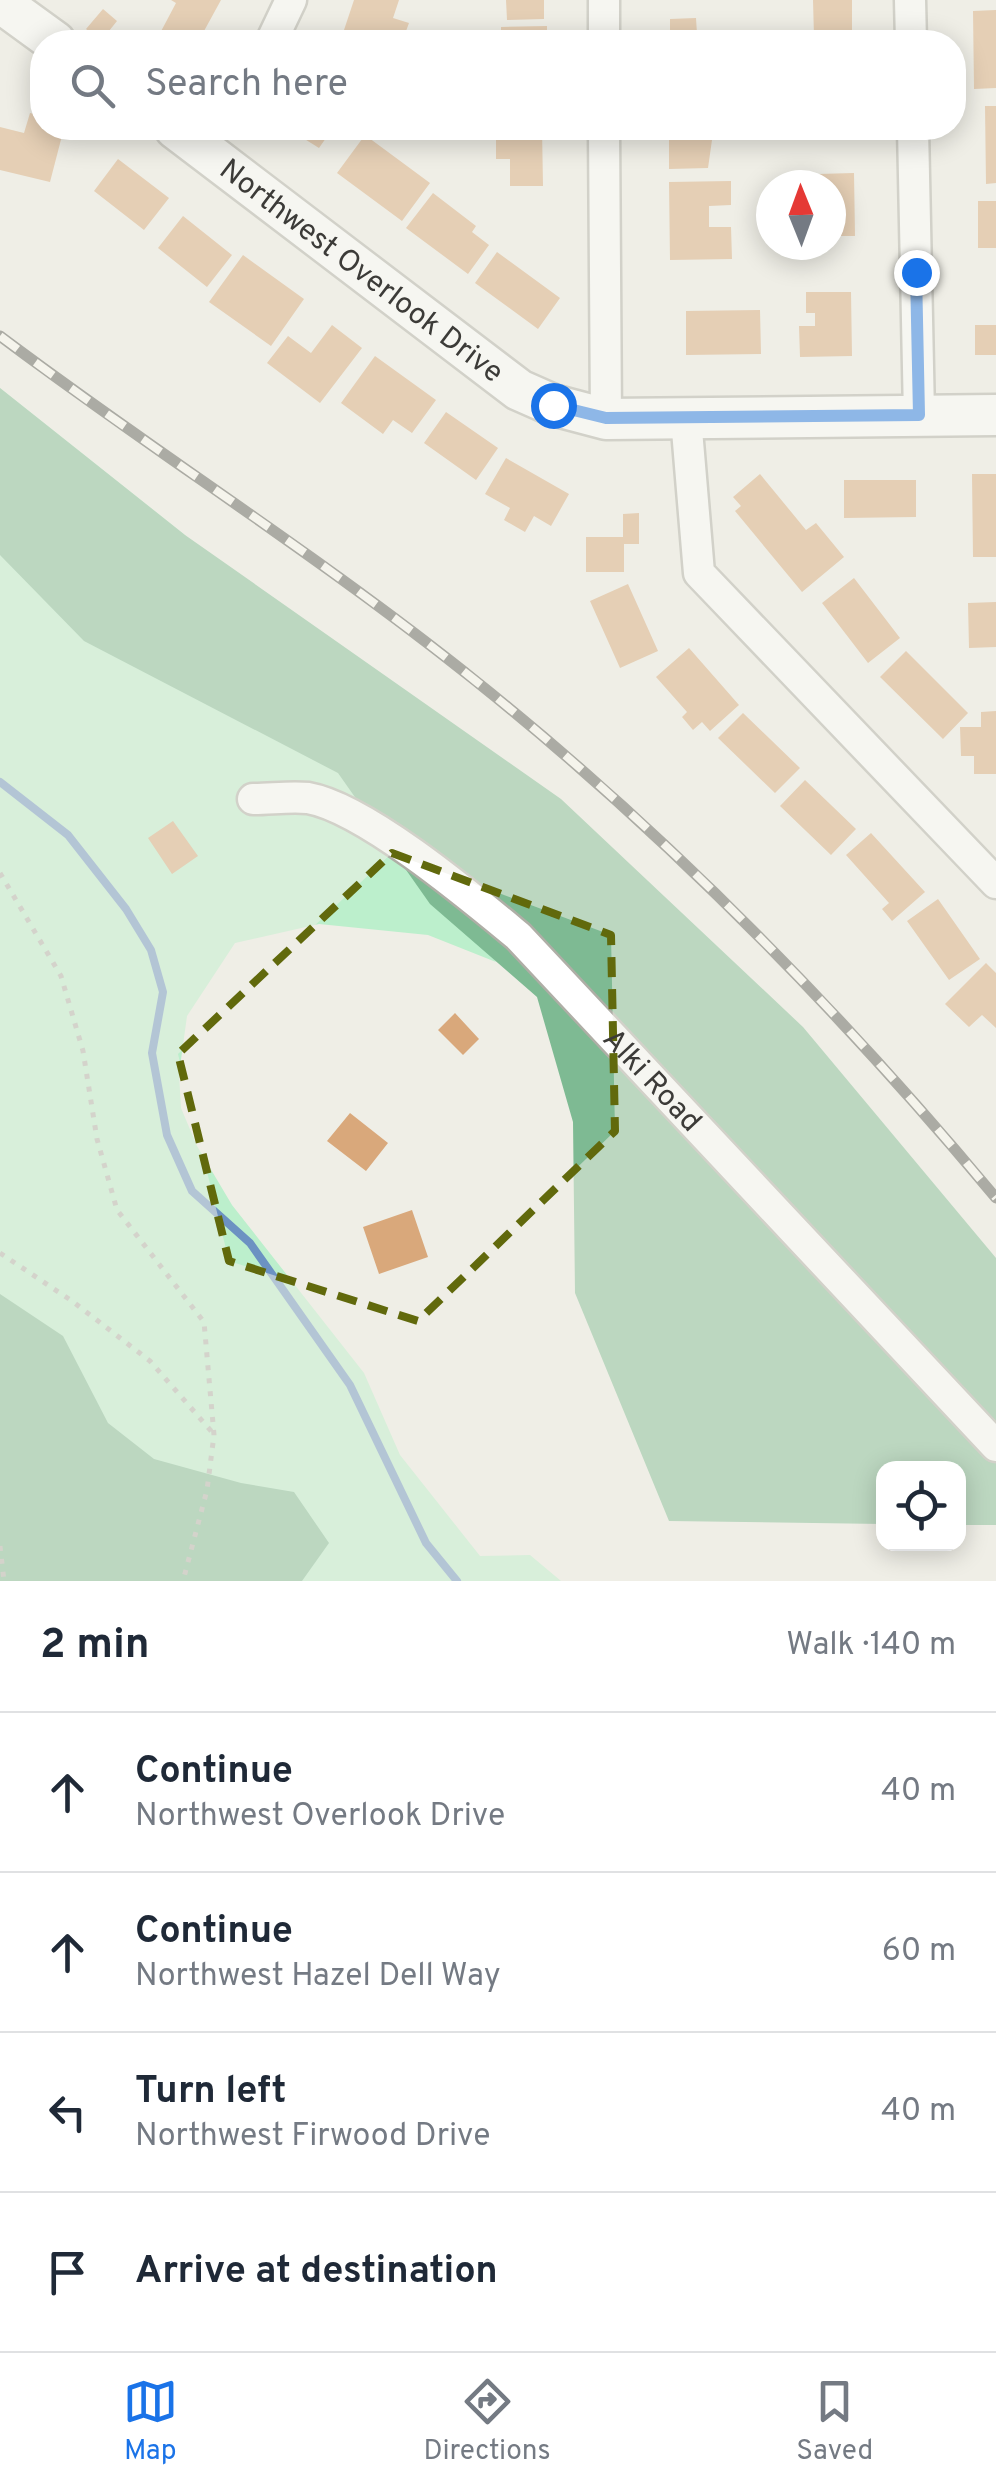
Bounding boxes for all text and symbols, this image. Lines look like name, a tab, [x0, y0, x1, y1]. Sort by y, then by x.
search box	[30, 30, 966, 140]
icon: search	[65, 58, 120, 113]
text: Search here	[145, 61, 348, 110]
street label: Northwest Overlook Drive	[211, 152, 510, 392]
north arrow	[756, 170, 846, 260]
route end	[894, 250, 940, 296]
route start	[531, 383, 577, 429]
street label: Alki Road	[593, 1022, 708, 1141]
map controls	[876, 1461, 966, 1551]
button: locate	[876, 1461, 966, 1551]
text: 2 min	[40, 1620, 150, 1673]
text: Walk · 140 m	[786, 1626, 956, 1666]
text: Continue	[135, 1748, 293, 1797]
icon: ahead	[40, 1765, 95, 1820]
text: 40 m	[881, 1772, 956, 1812]
text: Northwest Overlook Drive	[135, 1797, 505, 1837]
text: Continue	[135, 1908, 293, 1957]
icon: ahead	[40, 1925, 95, 1980]
text: 60 m	[882, 1932, 956, 1972]
text: Northwest Hazel Dell Way	[135, 1957, 501, 1997]
text: Turn left	[135, 2068, 287, 2117]
icon: left	[40, 2085, 95, 2140]
text: 40 m	[881, 2092, 956, 2132]
text: Northwest Firwood Drive	[135, 2117, 491, 2157]
icon: arrive	[40, 2245, 95, 2300]
text: Arrive at destination	[135, 2248, 498, 2297]
tab: Map	[123, 2374, 178, 2470]
tab: Directions	[423, 2374, 551, 2470]
tab: Saved	[796, 2374, 873, 2470]

